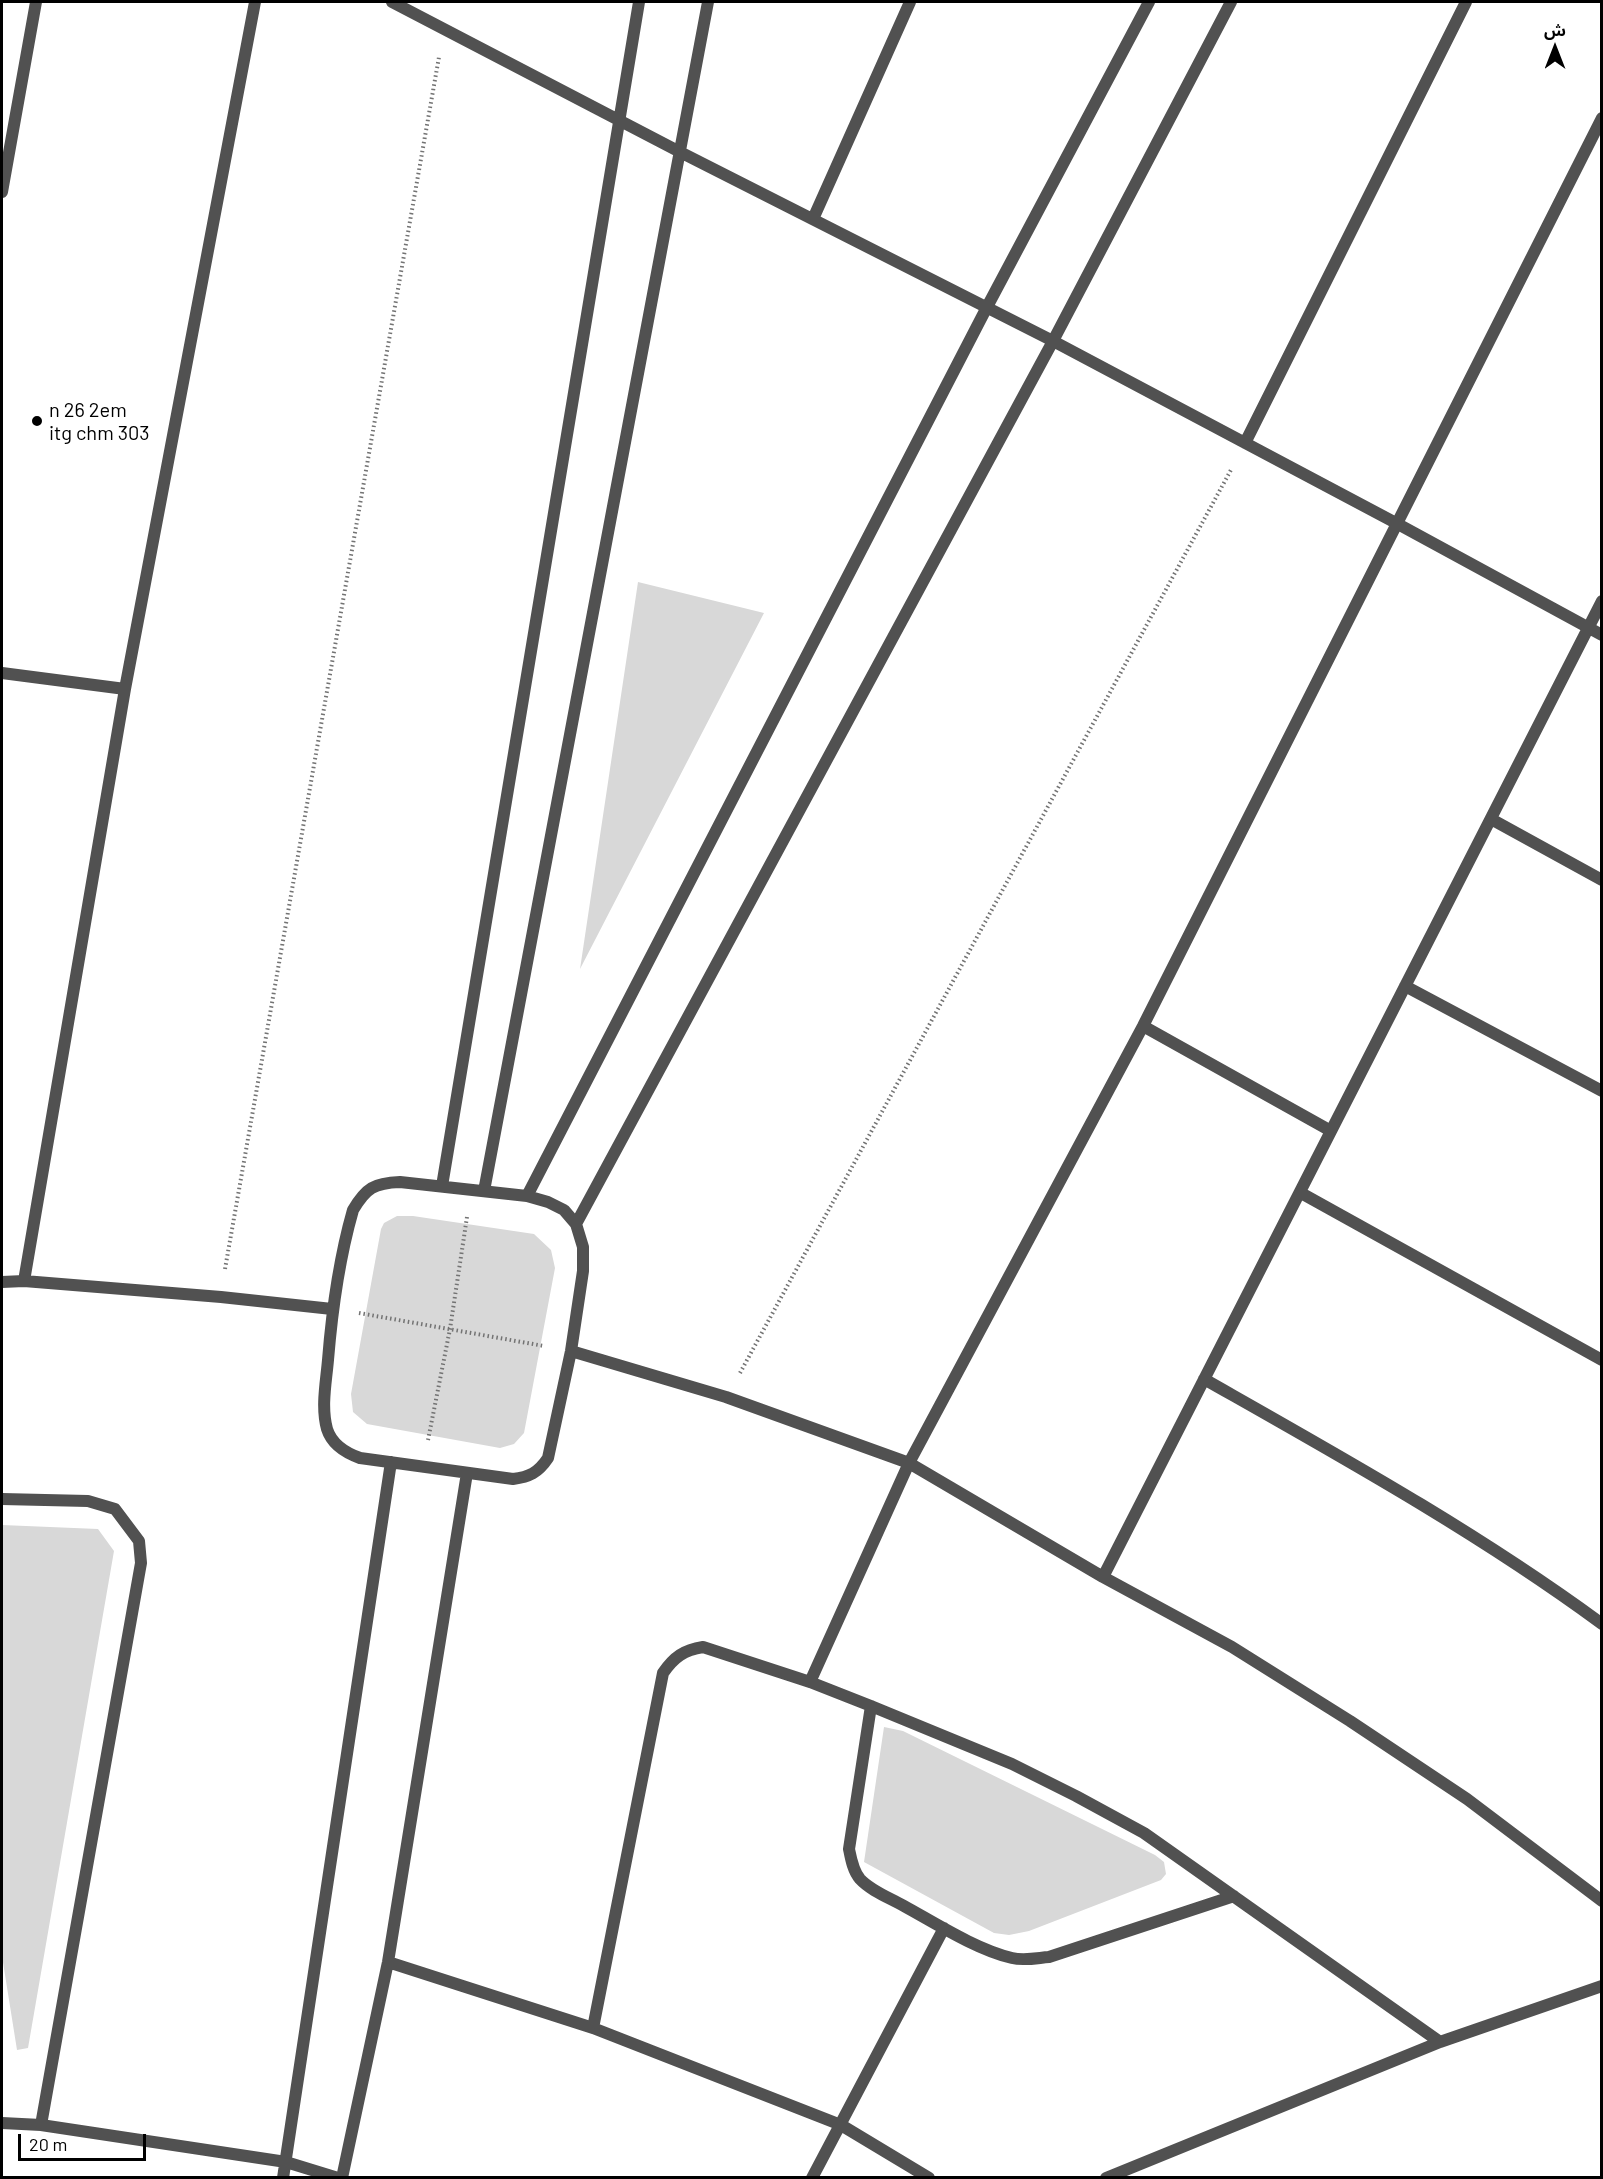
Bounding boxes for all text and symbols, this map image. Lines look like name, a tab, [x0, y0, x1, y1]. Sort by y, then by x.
north arrow	[1525, 18, 1585, 78]
text: ش	[1544, 20, 1566, 39]
place label: n 26 2em itg chm 303	[49, 398, 150, 445]
marker: n 26 2em itg chm 303	[30, 414, 44, 428]
scale bar	[21, 2122, 148, 2160]
text: 20 m	[29, 2133, 67, 2155]

